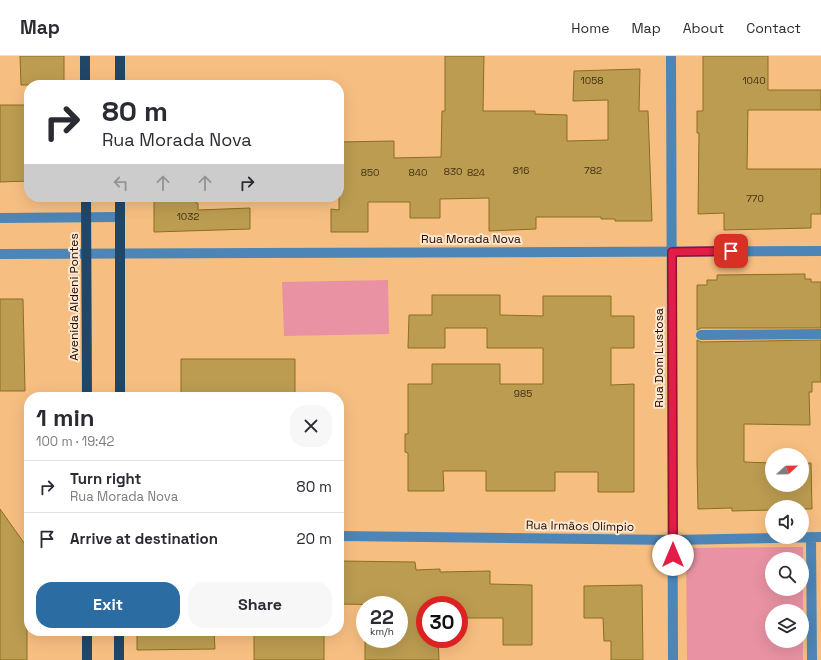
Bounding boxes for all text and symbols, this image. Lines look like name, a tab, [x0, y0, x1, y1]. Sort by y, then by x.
text: Map	[20, 15, 60, 40]
text: Home	[571, 19, 609, 37]
text: Map	[631, 19, 661, 37]
text: About	[683, 19, 724, 37]
text: Contact	[746, 19, 801, 37]
house number: 1058	[581, 74, 603, 87]
house number: 1040	[742, 74, 766, 87]
text: 80 m	[102, 93, 168, 129]
icon: right	[36, 96, 88, 148]
text: Rua Morada Nova	[102, 128, 252, 151]
house number: 816	[513, 164, 529, 177]
house number: 782	[584, 164, 602, 177]
house number: 830	[444, 165, 462, 178]
house number: 850	[361, 166, 379, 179]
house number: 840	[409, 166, 427, 179]
house number: 824	[467, 166, 485, 179]
icon: left	[110, 172, 132, 194]
icon: ahead	[152, 172, 174, 194]
icon: ahead	[194, 172, 216, 194]
icon: right	[236, 172, 258, 194]
house number: 770	[746, 192, 764, 205]
house number: 1032	[177, 210, 199, 223]
street label: Rua Morada Nova	[421, 231, 521, 247]
street label: Avenida Aldeni Pontes	[66, 233, 82, 361]
pin	[714, 234, 748, 268]
icon: arrive	[720, 240, 742, 262]
street label: Rua Dom Lustosa	[651, 308, 667, 408]
house number: 985	[514, 387, 532, 400]
text: 1 min	[36, 402, 95, 433]
button: close	[290, 405, 332, 447]
text: 100 m · 19:42	[36, 433, 114, 450]
north arrow	[765, 448, 809, 492]
map controls	[765, 448, 809, 648]
text: Turn right	[70, 469, 141, 488]
icon: right	[36, 476, 58, 498]
text: 80 m	[296, 477, 332, 496]
text: Rua Morada Nova	[70, 488, 178, 505]
button: sound	[765, 500, 809, 544]
street label: Rua Irmãos Olímpio	[526, 517, 634, 535]
icon: arrive	[36, 528, 58, 550]
text: Arrive at destination	[70, 529, 218, 548]
text: 20 m	[297, 529, 332, 548]
position arrow	[652, 534, 694, 576]
button: search	[765, 552, 809, 596]
button: Exit	[36, 582, 180, 628]
button: Share	[188, 582, 332, 628]
speed limit sign: 30	[416, 596, 468, 648]
text: 22	[370, 604, 394, 630]
button: layers	[765, 604, 809, 648]
text: km/h	[370, 625, 394, 638]

